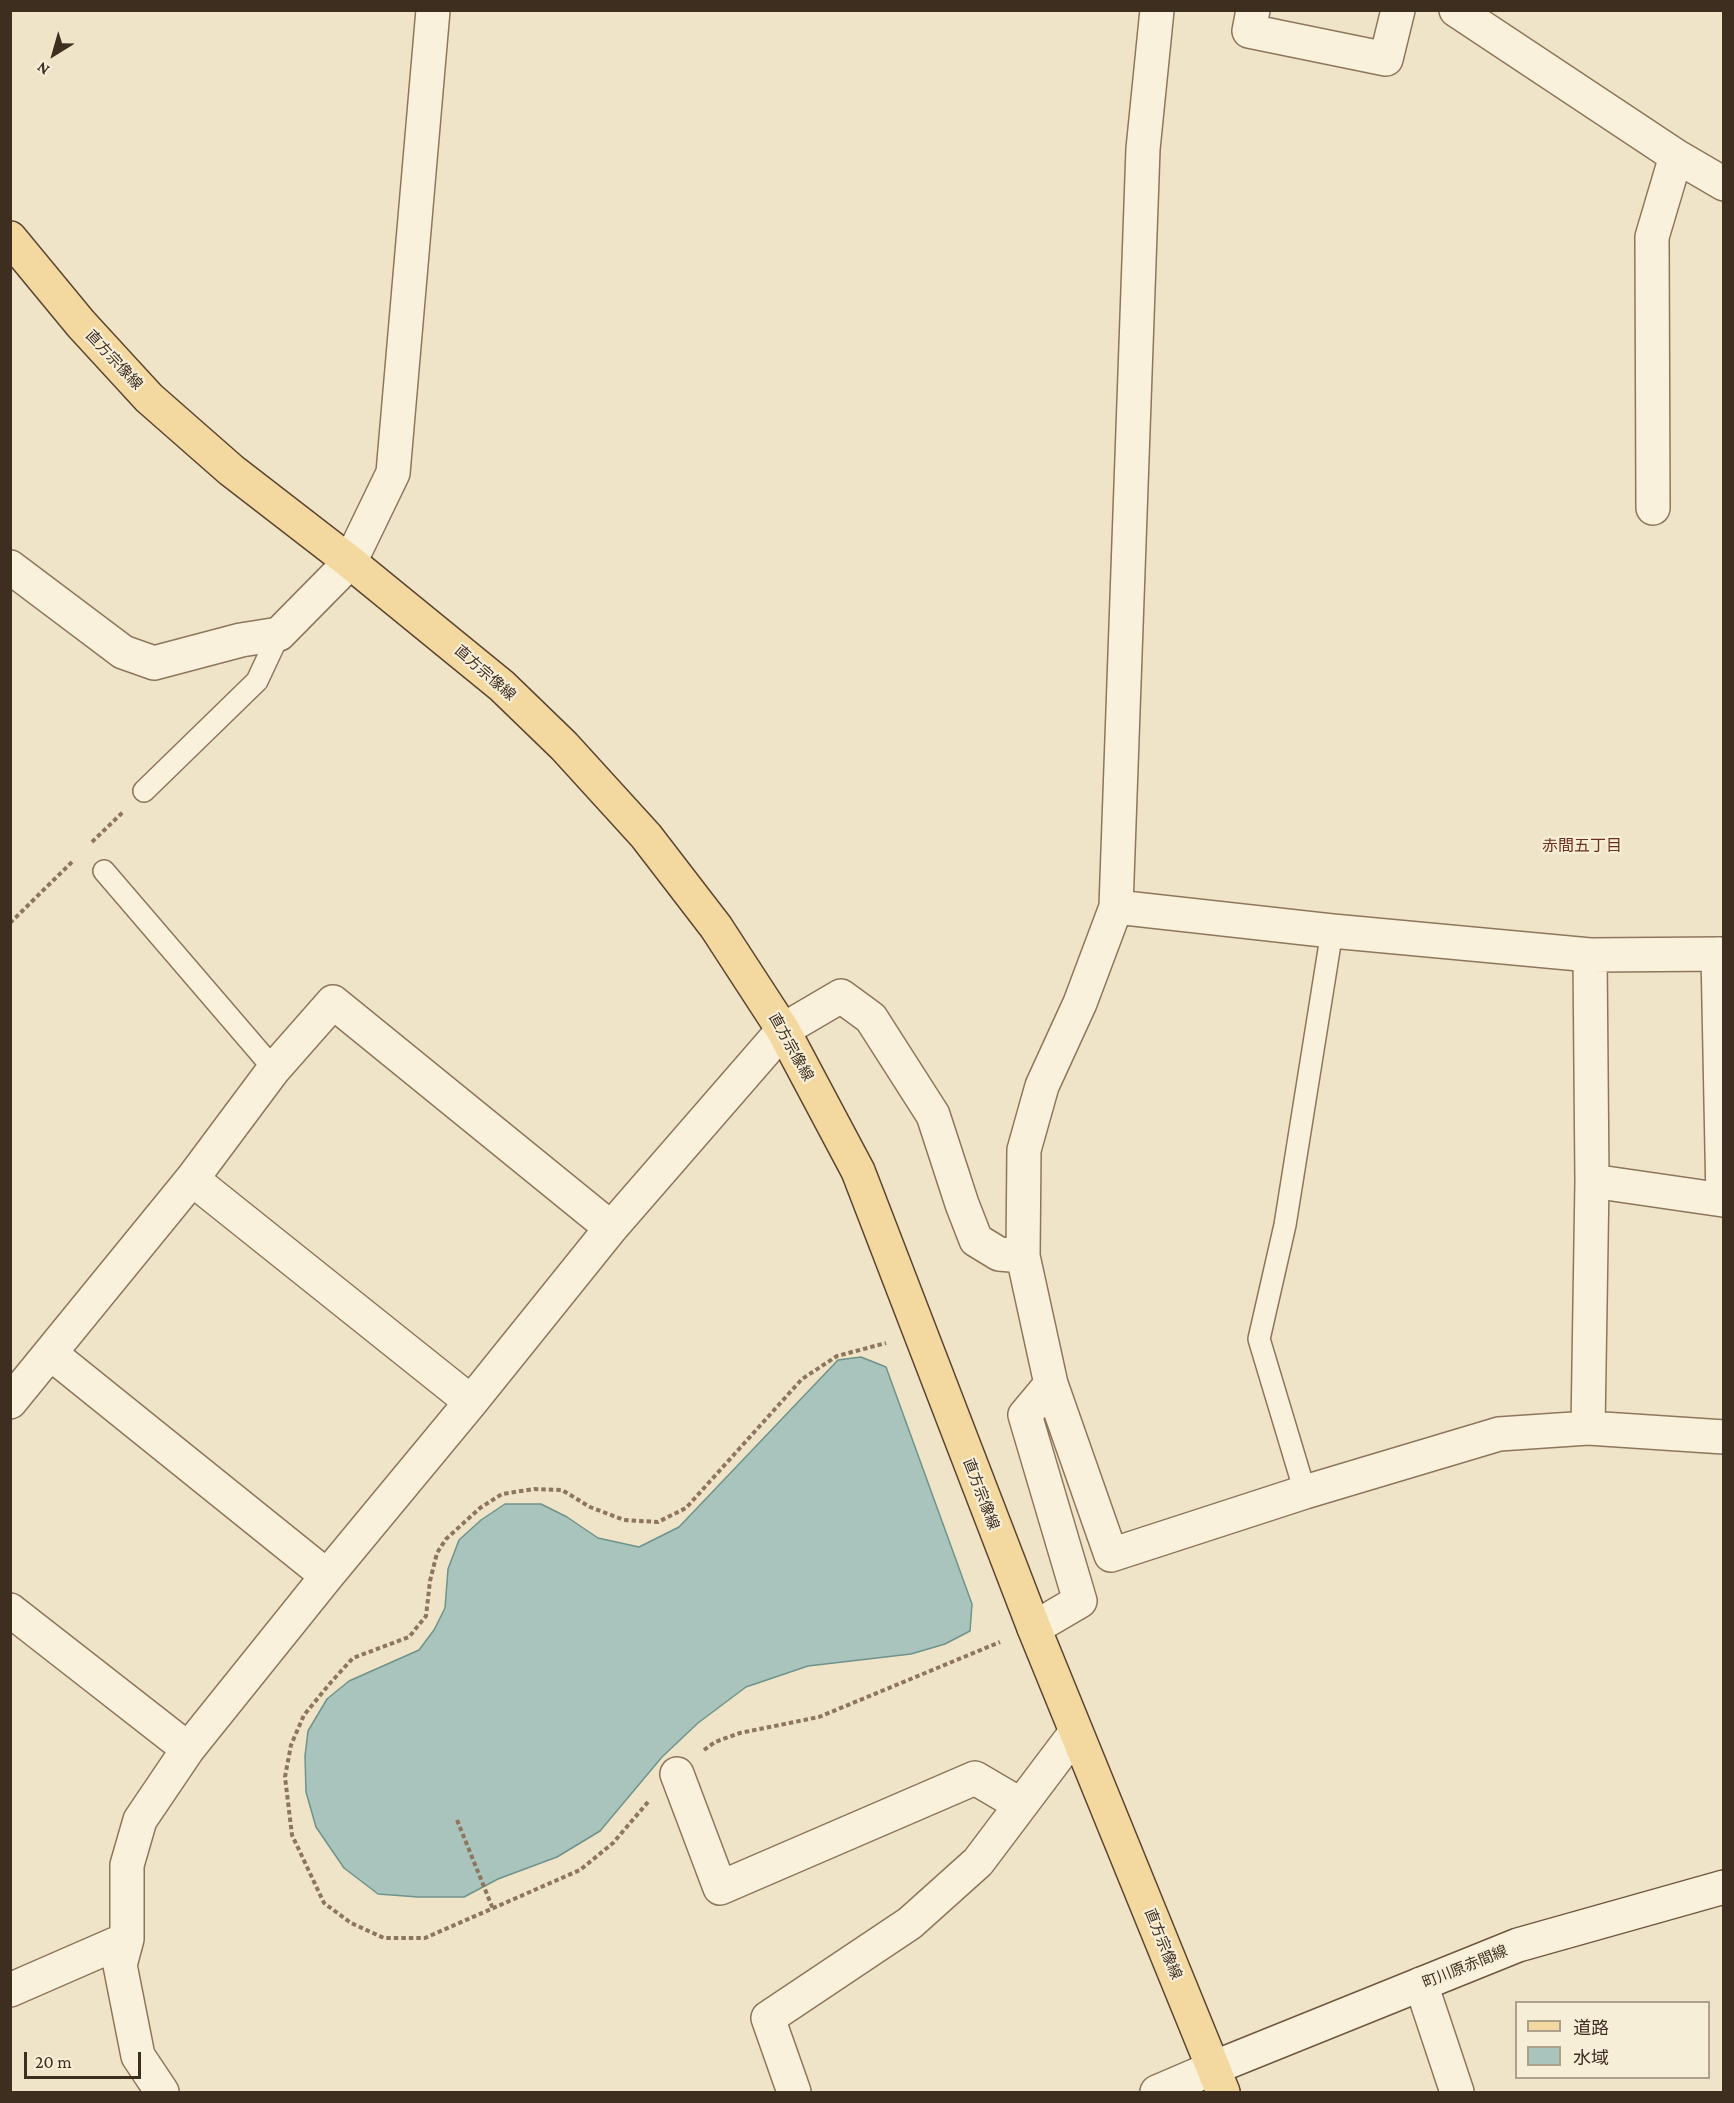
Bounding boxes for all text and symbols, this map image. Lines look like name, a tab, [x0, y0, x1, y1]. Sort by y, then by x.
north arrow	[24, 24, 84, 84]
text: N	[33, 59, 52, 79]
street label: 直方宗像線	[82, 326, 146, 394]
street label: 直方宗像線	[451, 642, 519, 704]
district label: 赤間五丁目	[1542, 836, 1622, 856]
street label: 直方宗像線	[765, 1010, 817, 1084]
street label: 直方宗像線	[959, 1456, 1003, 1532]
street label: 直方宗像線	[1141, 1906, 1185, 1982]
street label: 町川原赤間線	[1420, 1942, 1510, 1992]
legend	[1515, 2001, 1710, 2079]
text: 道路	[1573, 2018, 1609, 2038]
scale bar	[27, 2040, 144, 2078]
text: 水域	[1573, 2048, 1609, 2068]
text: 20 m	[35, 2052, 72, 2072]

